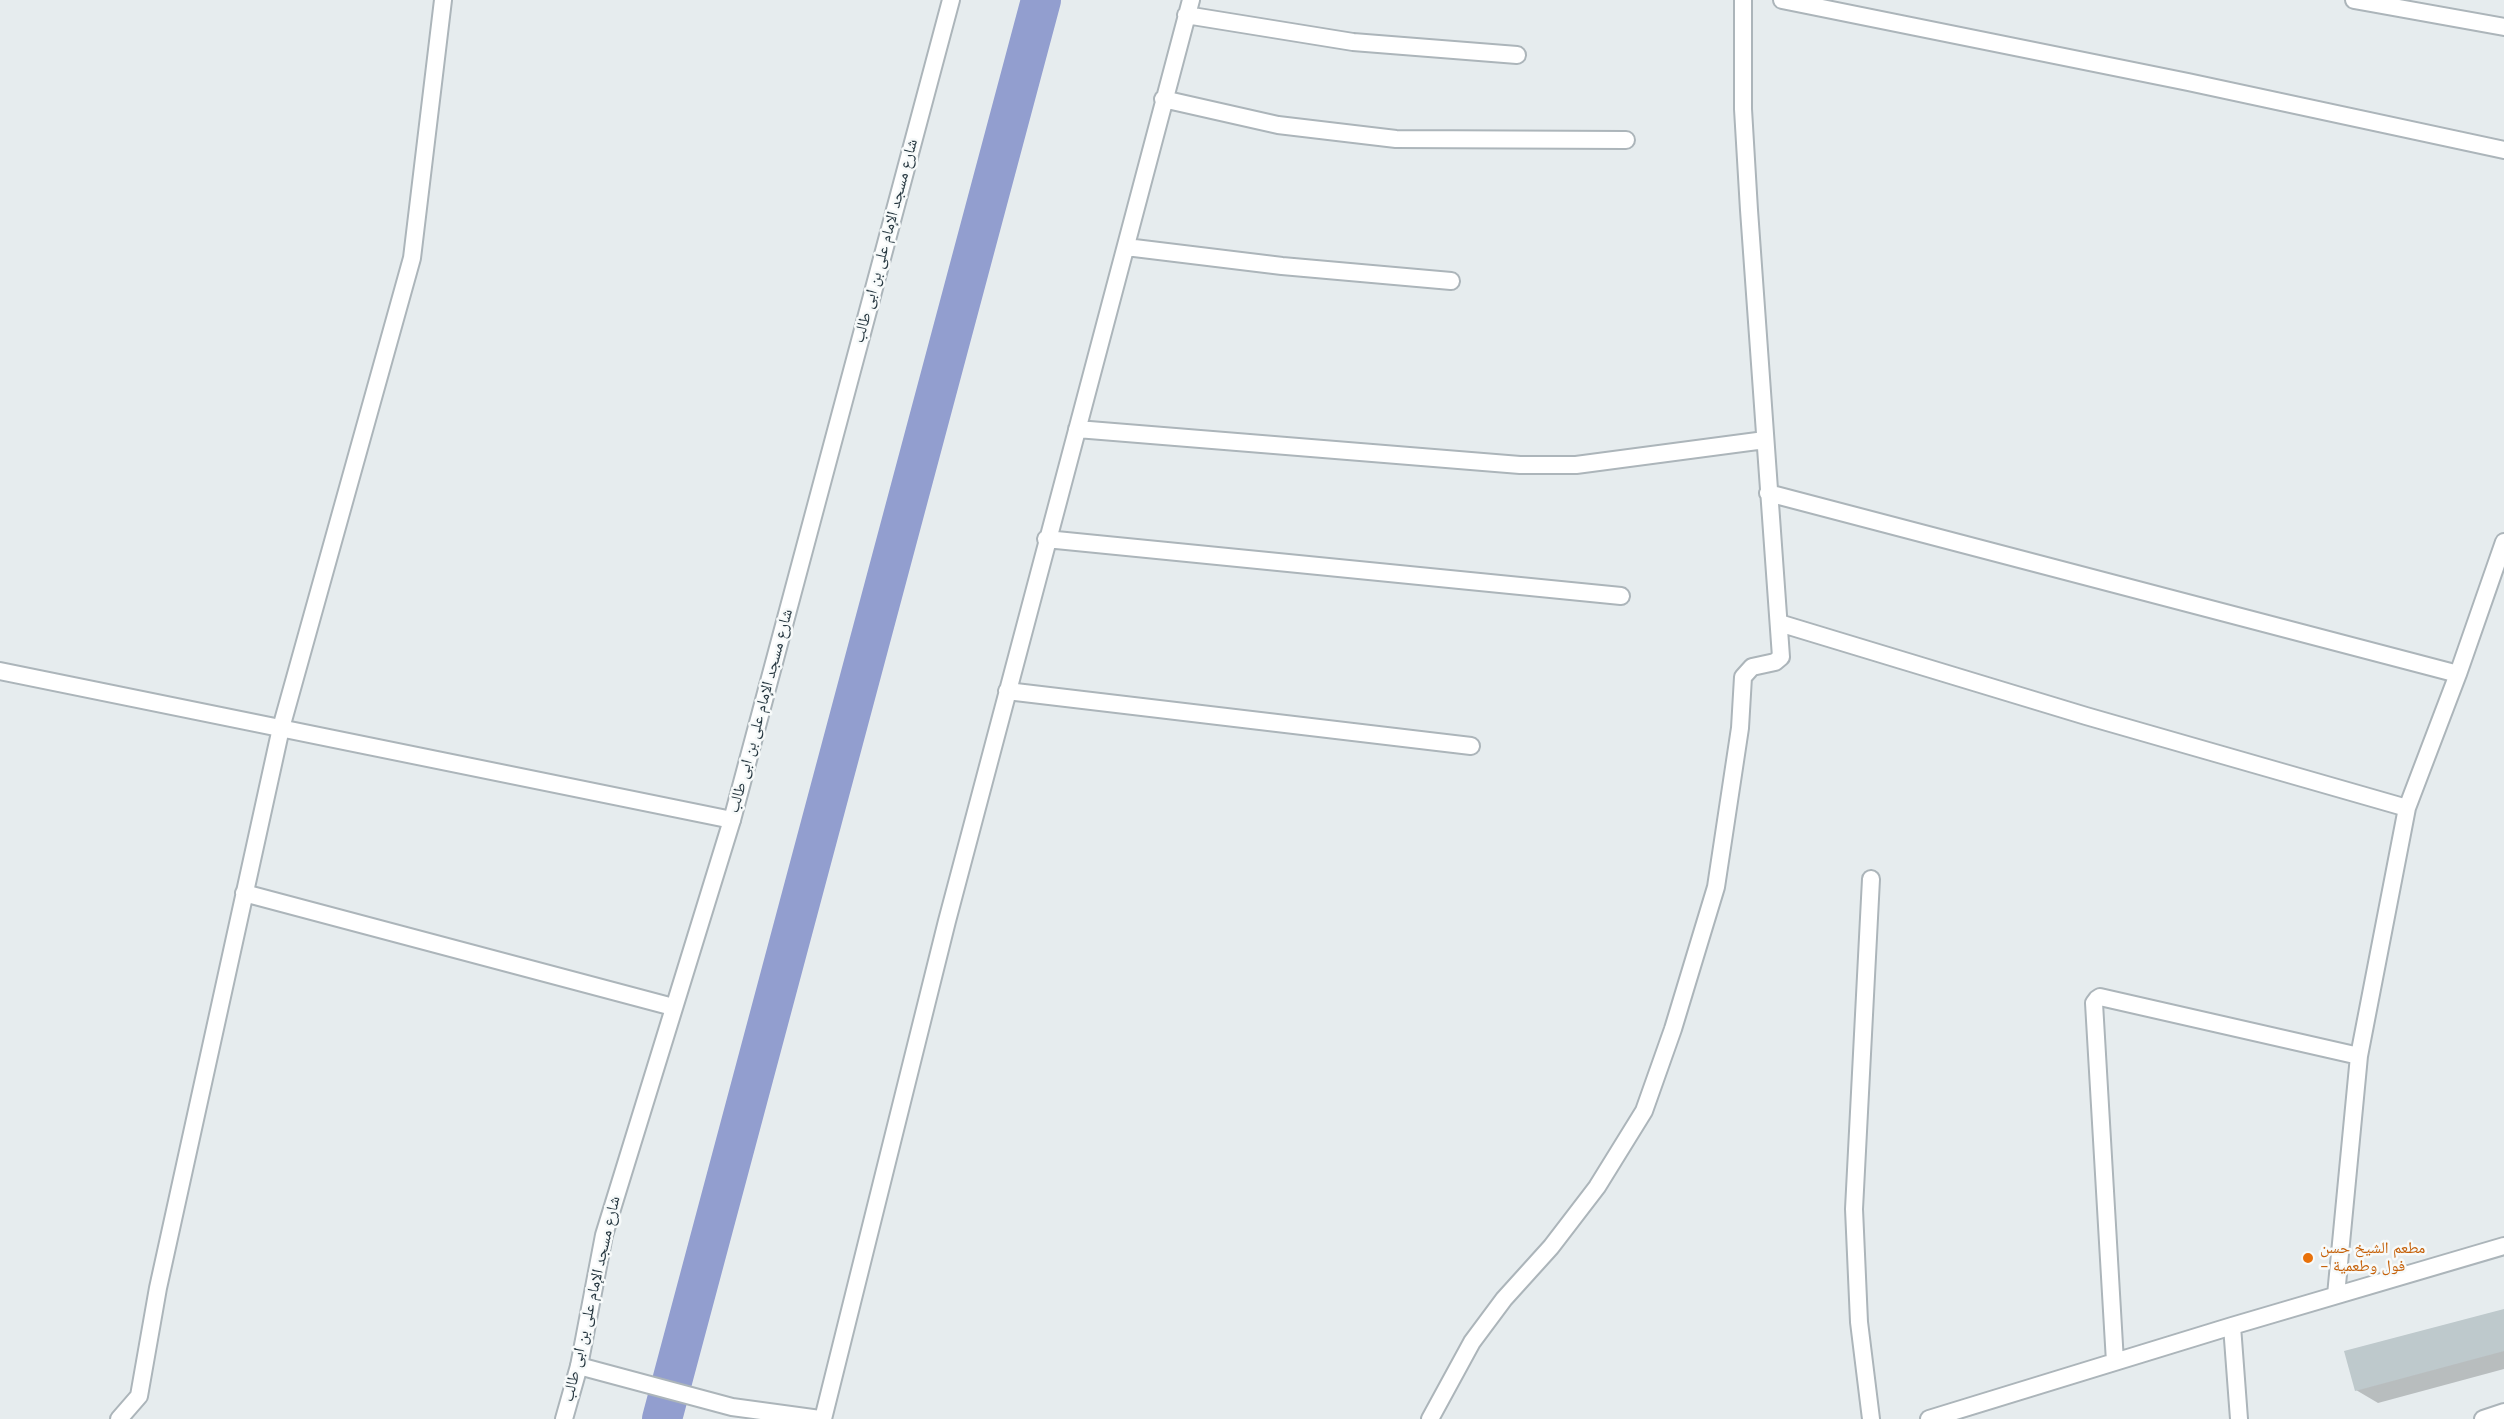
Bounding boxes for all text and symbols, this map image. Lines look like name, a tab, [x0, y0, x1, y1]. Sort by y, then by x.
street label: شارع مسجد الإمام على بن ابى طالب	[850, 137, 922, 345]
street label: شارع مسجد الإمام على بن ابى طالب	[725, 607, 797, 815]
street label: شارع مسجد الإمام على بن ابى طالب	[559, 1194, 625, 1404]
place label: مطعم الشيخ حسن - فول وطعمية	[2320, 1239, 2425, 1277]
marker: مطعم الشيخ حسن - فول وطعمية	[2301, 1251, 2315, 1265]

